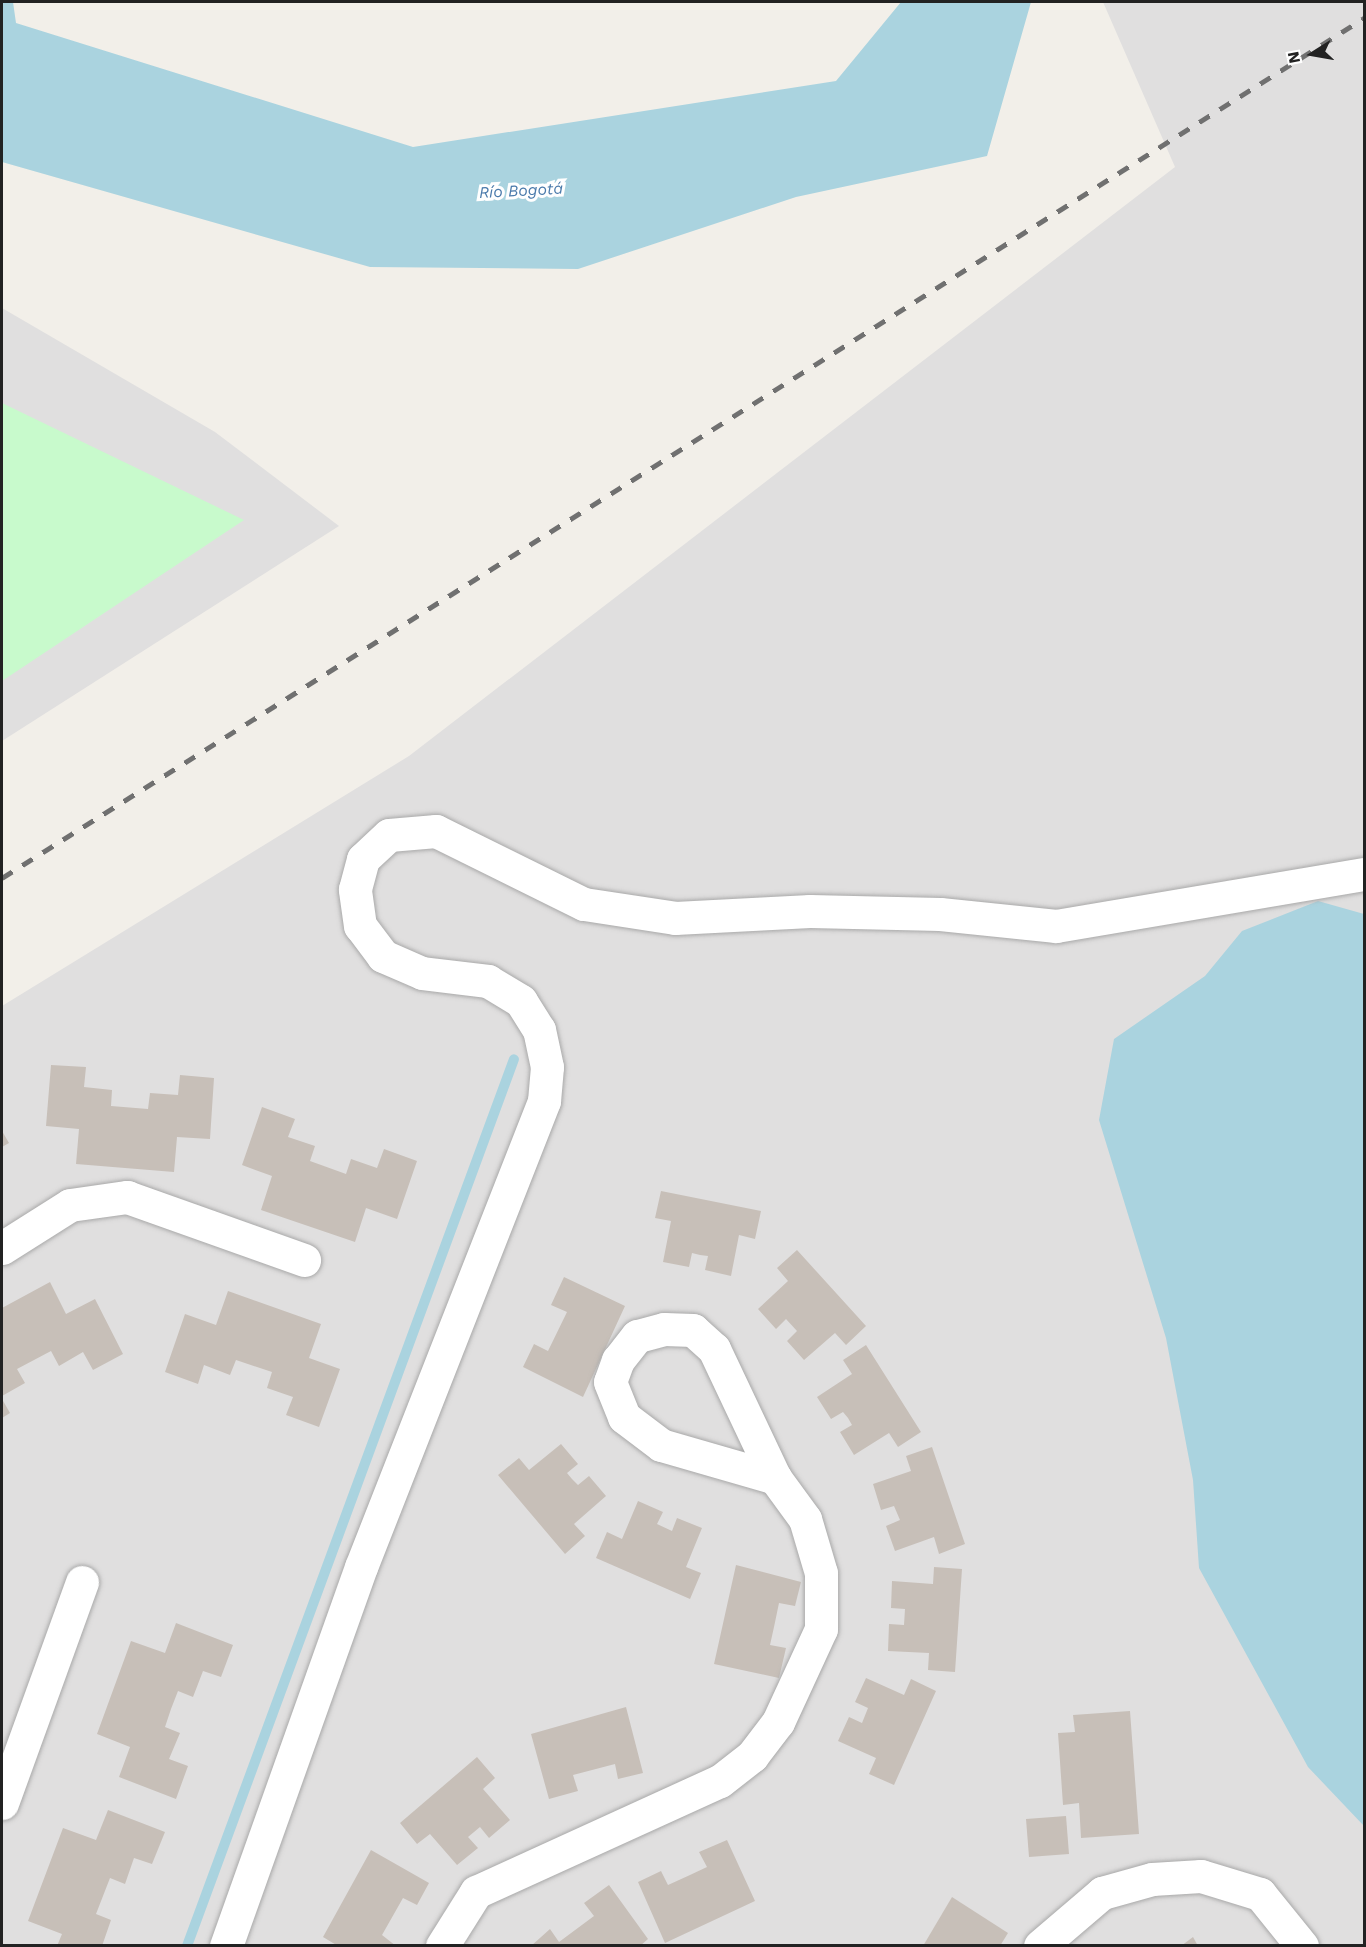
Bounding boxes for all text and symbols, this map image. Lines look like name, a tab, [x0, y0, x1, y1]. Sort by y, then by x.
north arrow	[1282, 24, 1342, 84]
text: N	[1283, 50, 1304, 65]
water label: Río Bogotá	[478, 179, 564, 203]

